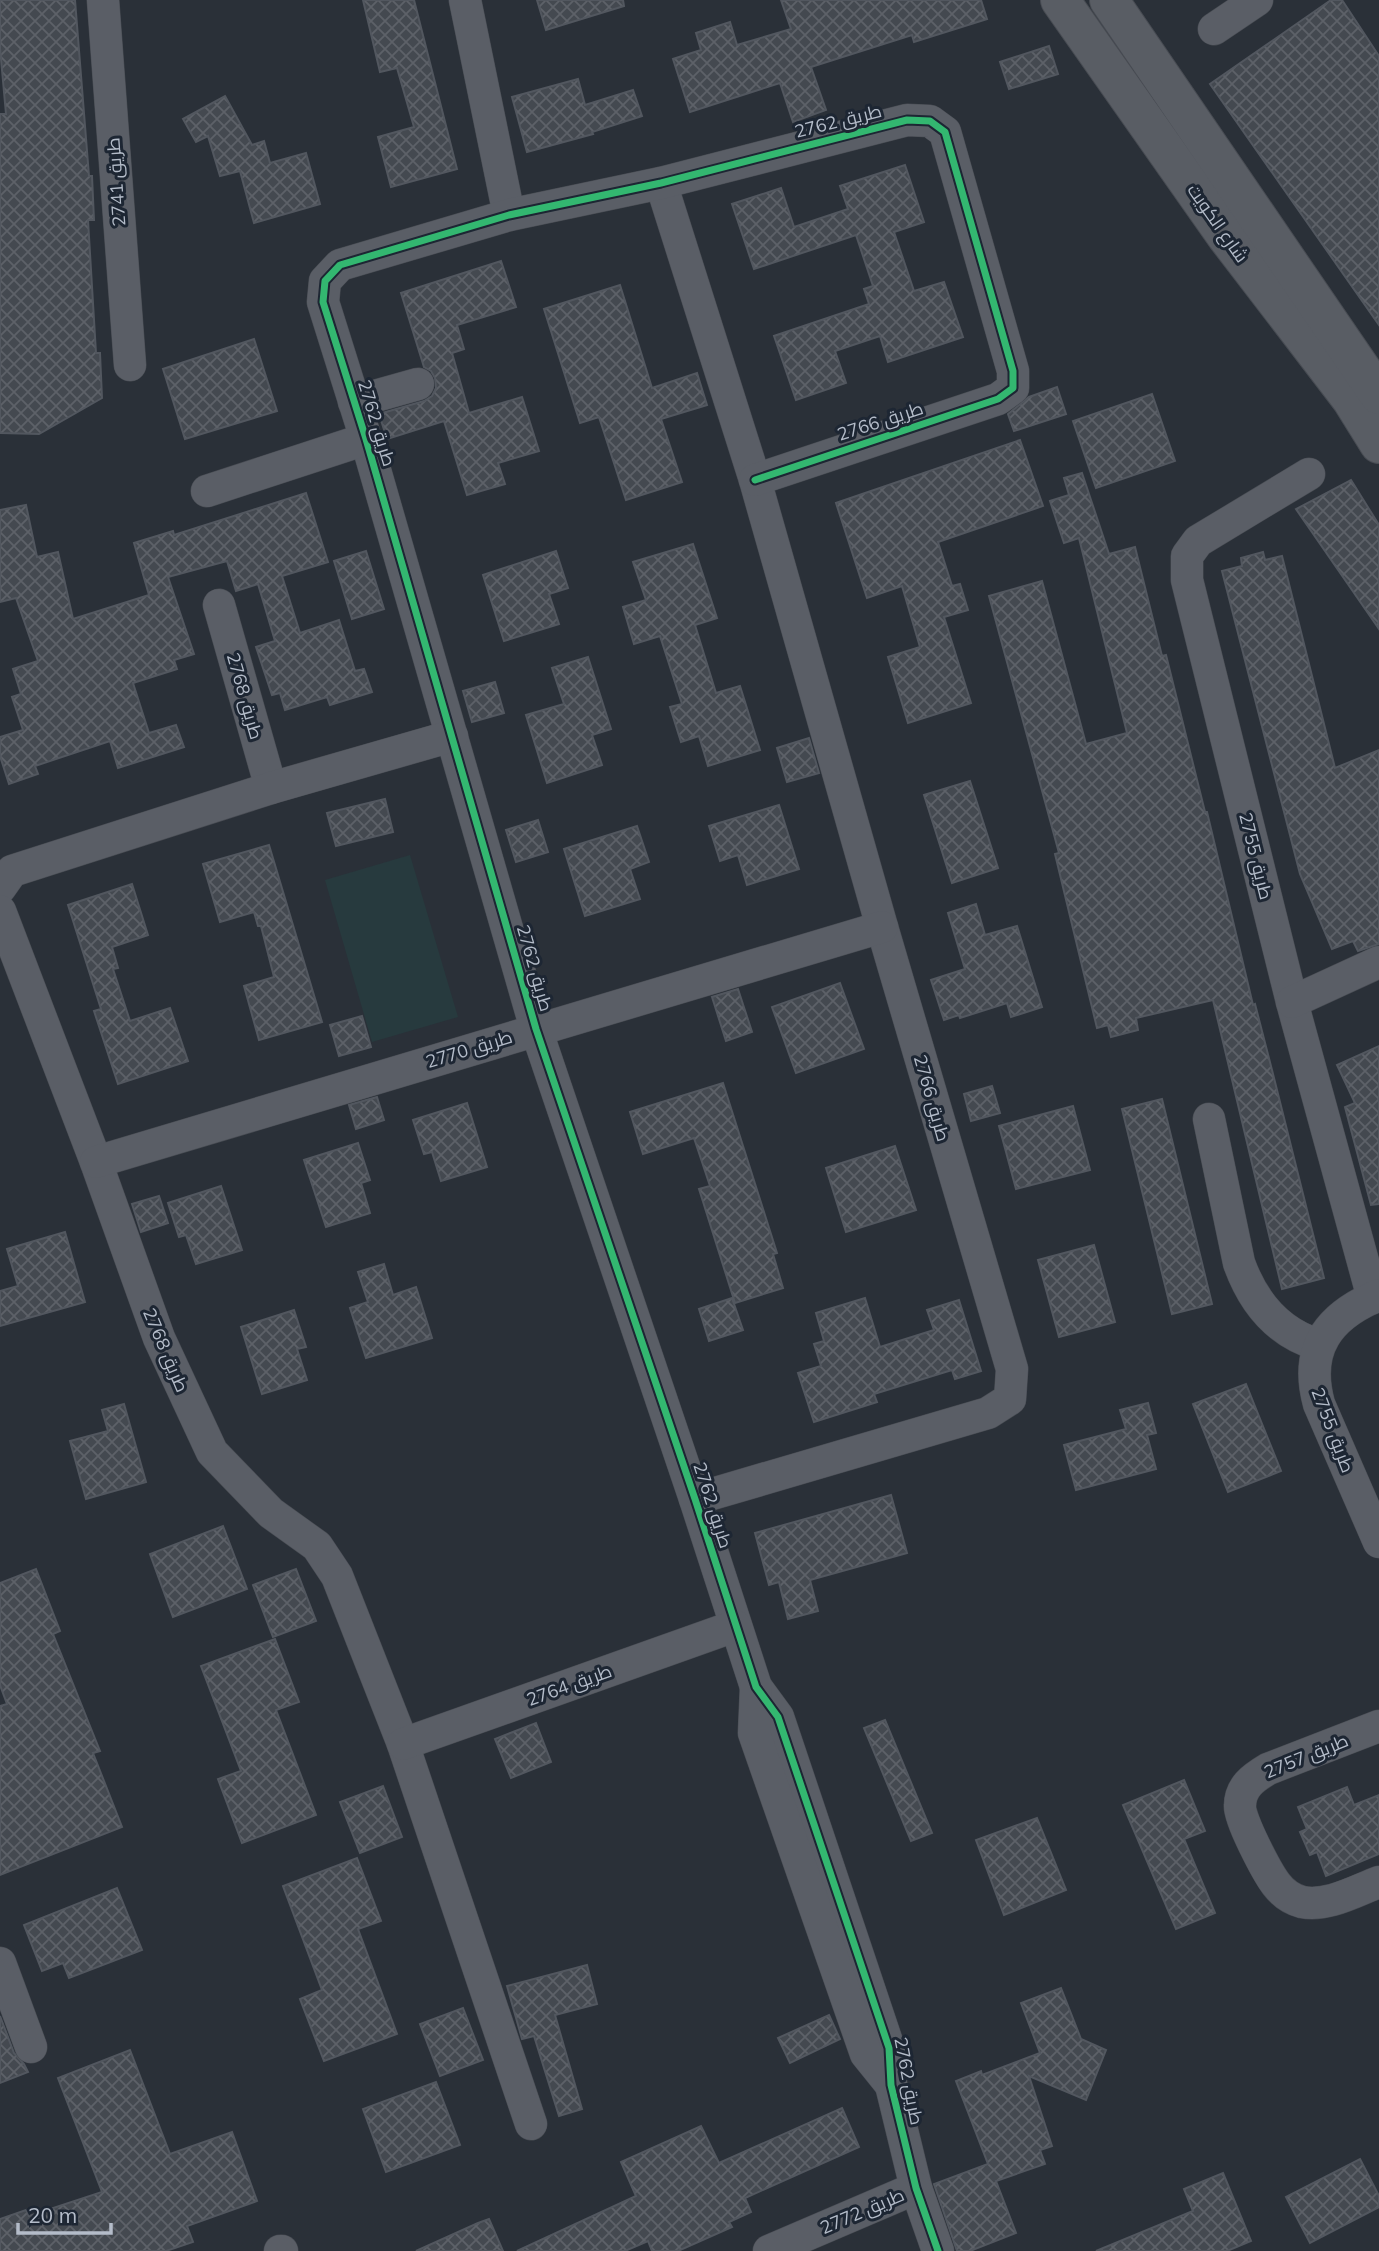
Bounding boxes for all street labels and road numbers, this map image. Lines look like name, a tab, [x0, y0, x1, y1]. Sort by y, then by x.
street label: طريق 2762	[792, 99, 884, 144]
street label: طريق 2741	[101, 137, 132, 227]
street label: شارع الكويت	[1182, 179, 1254, 267]
street label: طريق 2762	[352, 377, 401, 469]
street label: طريق 2766	[834, 396, 926, 447]
street label: طريق 2768	[221, 650, 268, 742]
street label: طريق 2755	[1233, 810, 1278, 902]
street label: طريق 2762	[511, 922, 558, 1014]
street label: طريق 2770	[423, 1025, 515, 1074]
street label: طريق 2766	[908, 1052, 955, 1144]
street label: طريق 2768	[137, 1305, 194, 1396]
street label: طريق 2755	[1305, 1384, 1360, 1476]
street label: طريق 2762	[687, 1459, 738, 1551]
street label: طريق 2764	[523, 1659, 615, 1712]
street label: طريق 2757	[1260, 1729, 1352, 1784]
street label: طريق 2762	[888, 2035, 929, 2127]
street label: طريق 2772	[817, 2183, 908, 2240]

